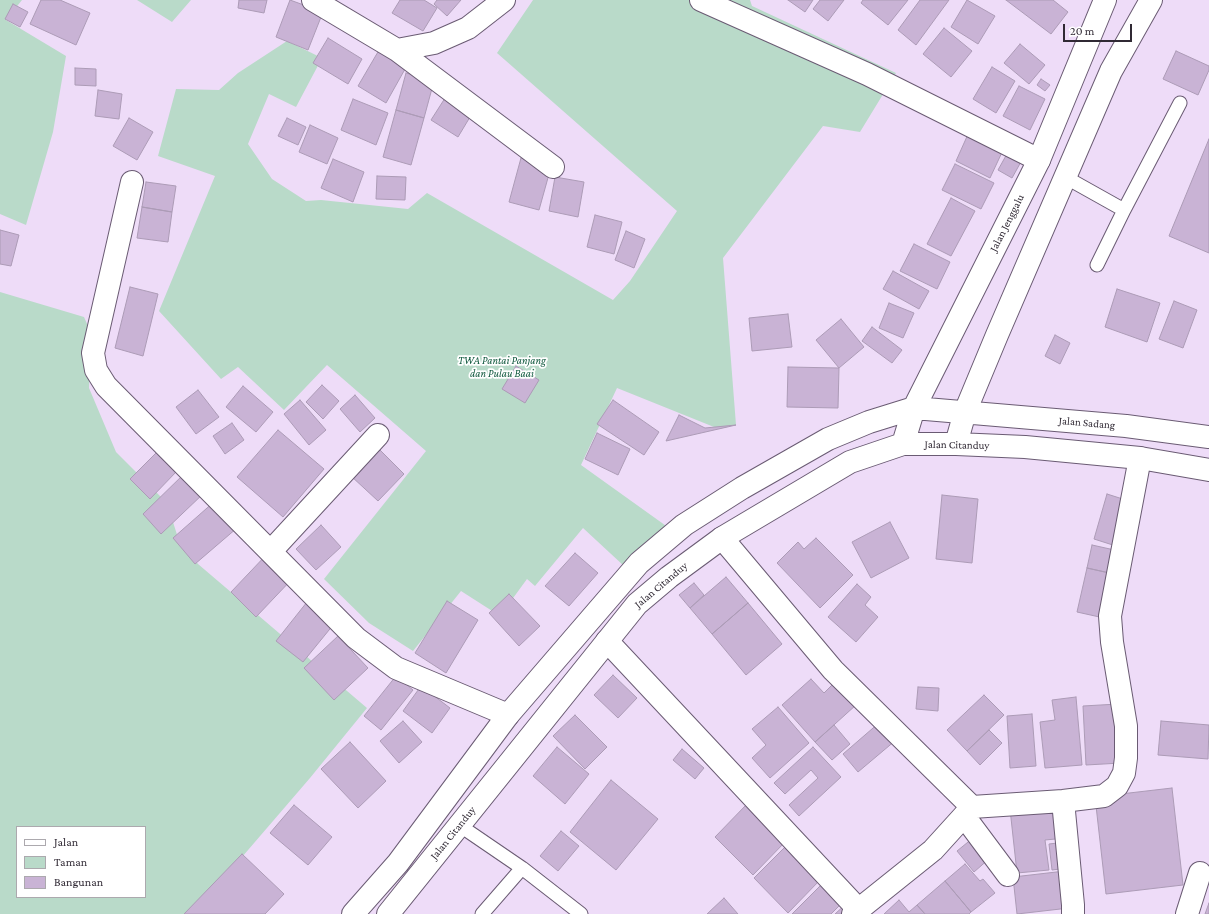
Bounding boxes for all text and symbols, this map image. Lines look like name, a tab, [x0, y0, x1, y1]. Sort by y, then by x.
scale bar	[1065, 16, 1134, 42]
text: 20 m	[1070, 24, 1094, 38]
street label: Jalan Jenggalu	[987, 192, 1027, 254]
park label: TWA Pantai Panjang dan Pulau Baai	[458, 354, 546, 380]
street label: Jalan Sadang	[1058, 414, 1116, 432]
street label: Jalan Citanduy	[924, 438, 990, 452]
street label: Jalan Citanduy	[632, 559, 690, 611]
street label: Jalan Citanduy	[427, 804, 479, 862]
legend	[16, 826, 146, 898]
text: Jalan	[54, 835, 78, 849]
text: Taman	[54, 855, 87, 869]
text: Bangunan	[54, 875, 103, 889]

